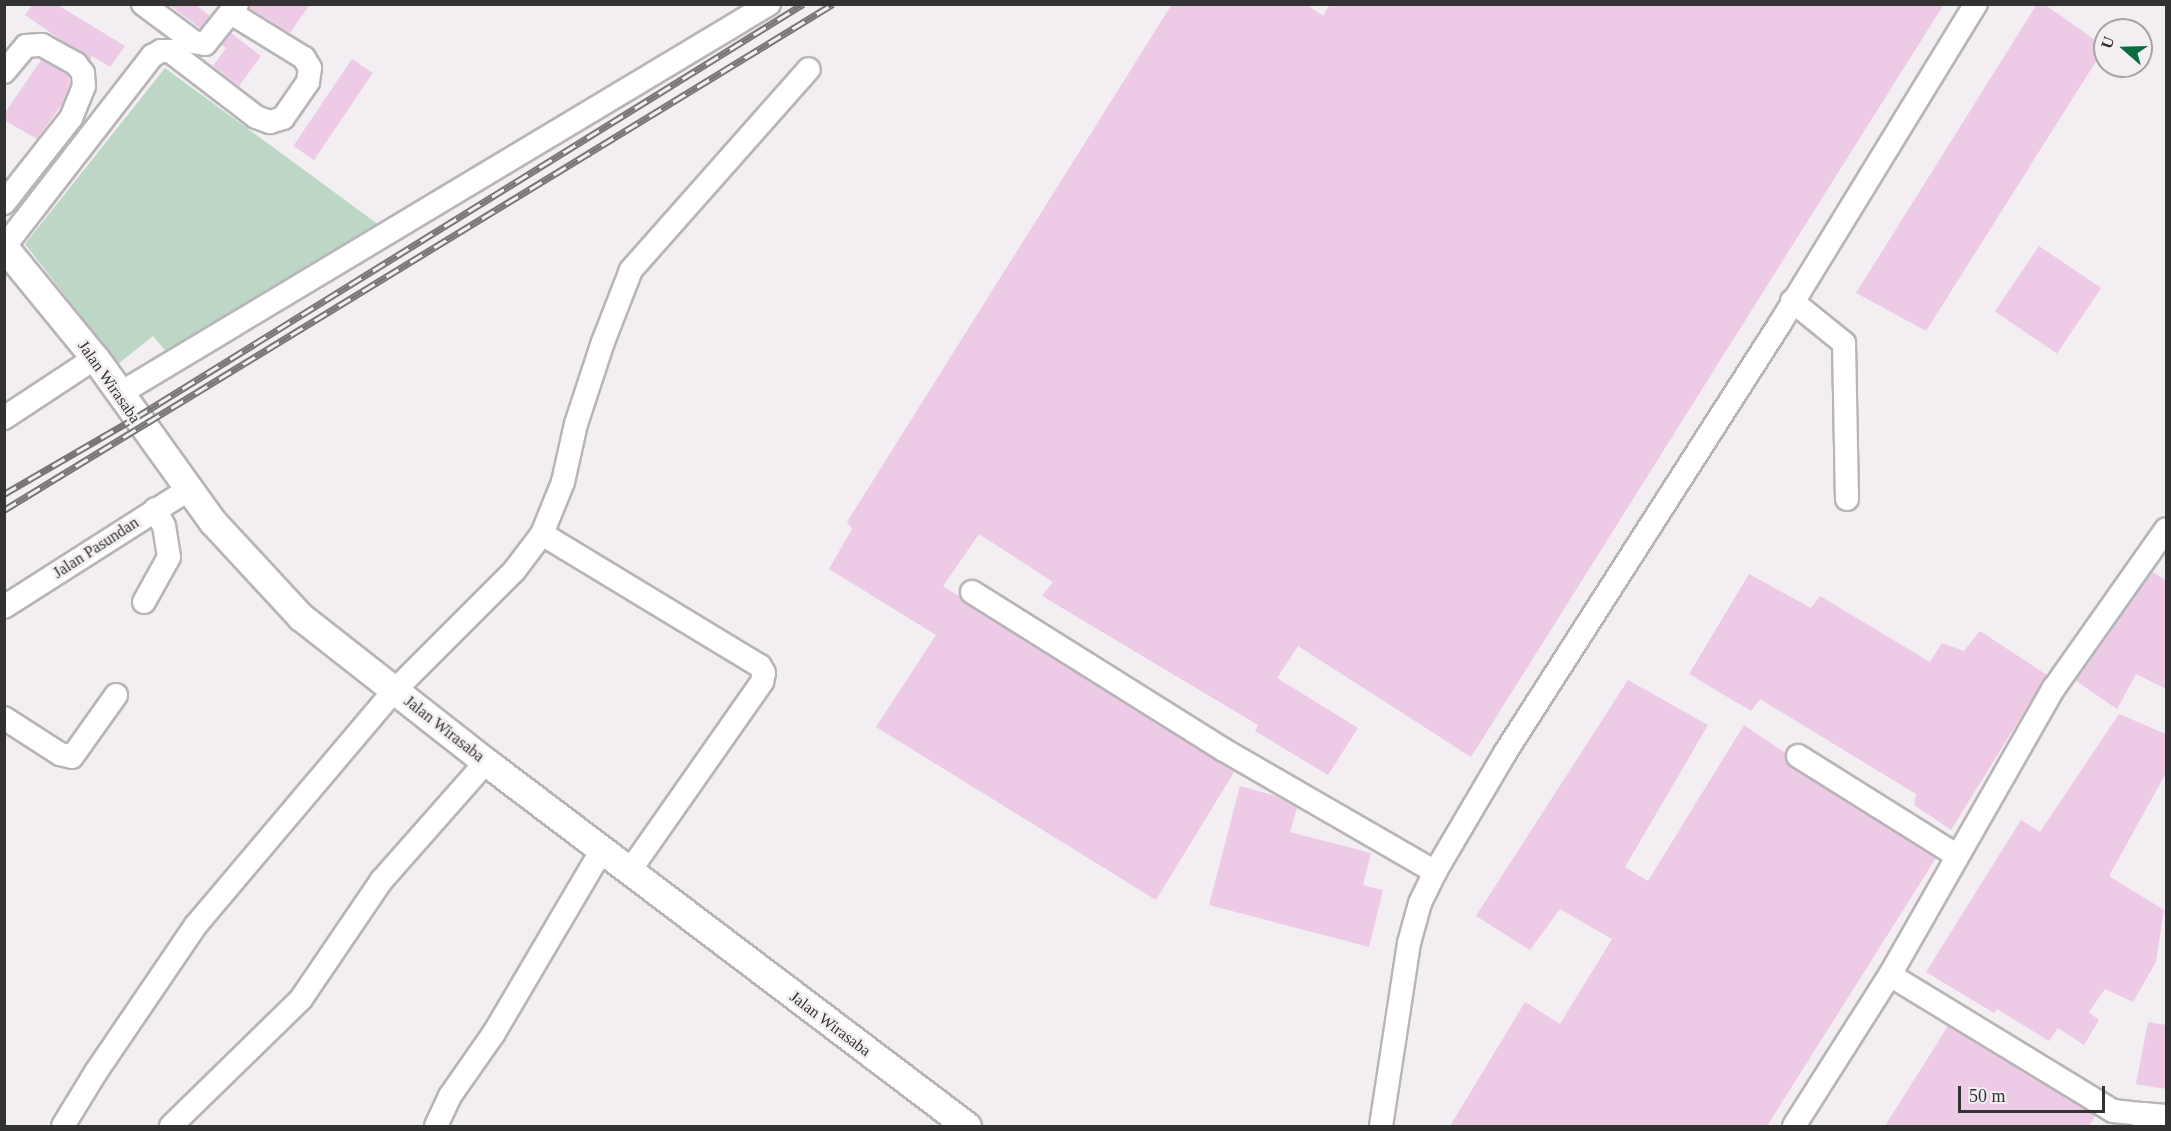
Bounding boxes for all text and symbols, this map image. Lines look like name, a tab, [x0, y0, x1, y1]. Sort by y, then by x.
north arrow	[2093, 18, 2153, 78]
text: U	[2098, 34, 2117, 51]
street label: Jalan Wirasaba	[73, 337, 145, 427]
street label: Jalan Pasundan	[50, 513, 142, 583]
street label: Jalan Wirasaba	[400, 692, 488, 766]
street label: Jalan Wirasaba	[786, 987, 874, 1061]
scale bar	[1961, 1074, 2108, 1112]
text: 50 m	[1969, 1086, 2006, 1106]

